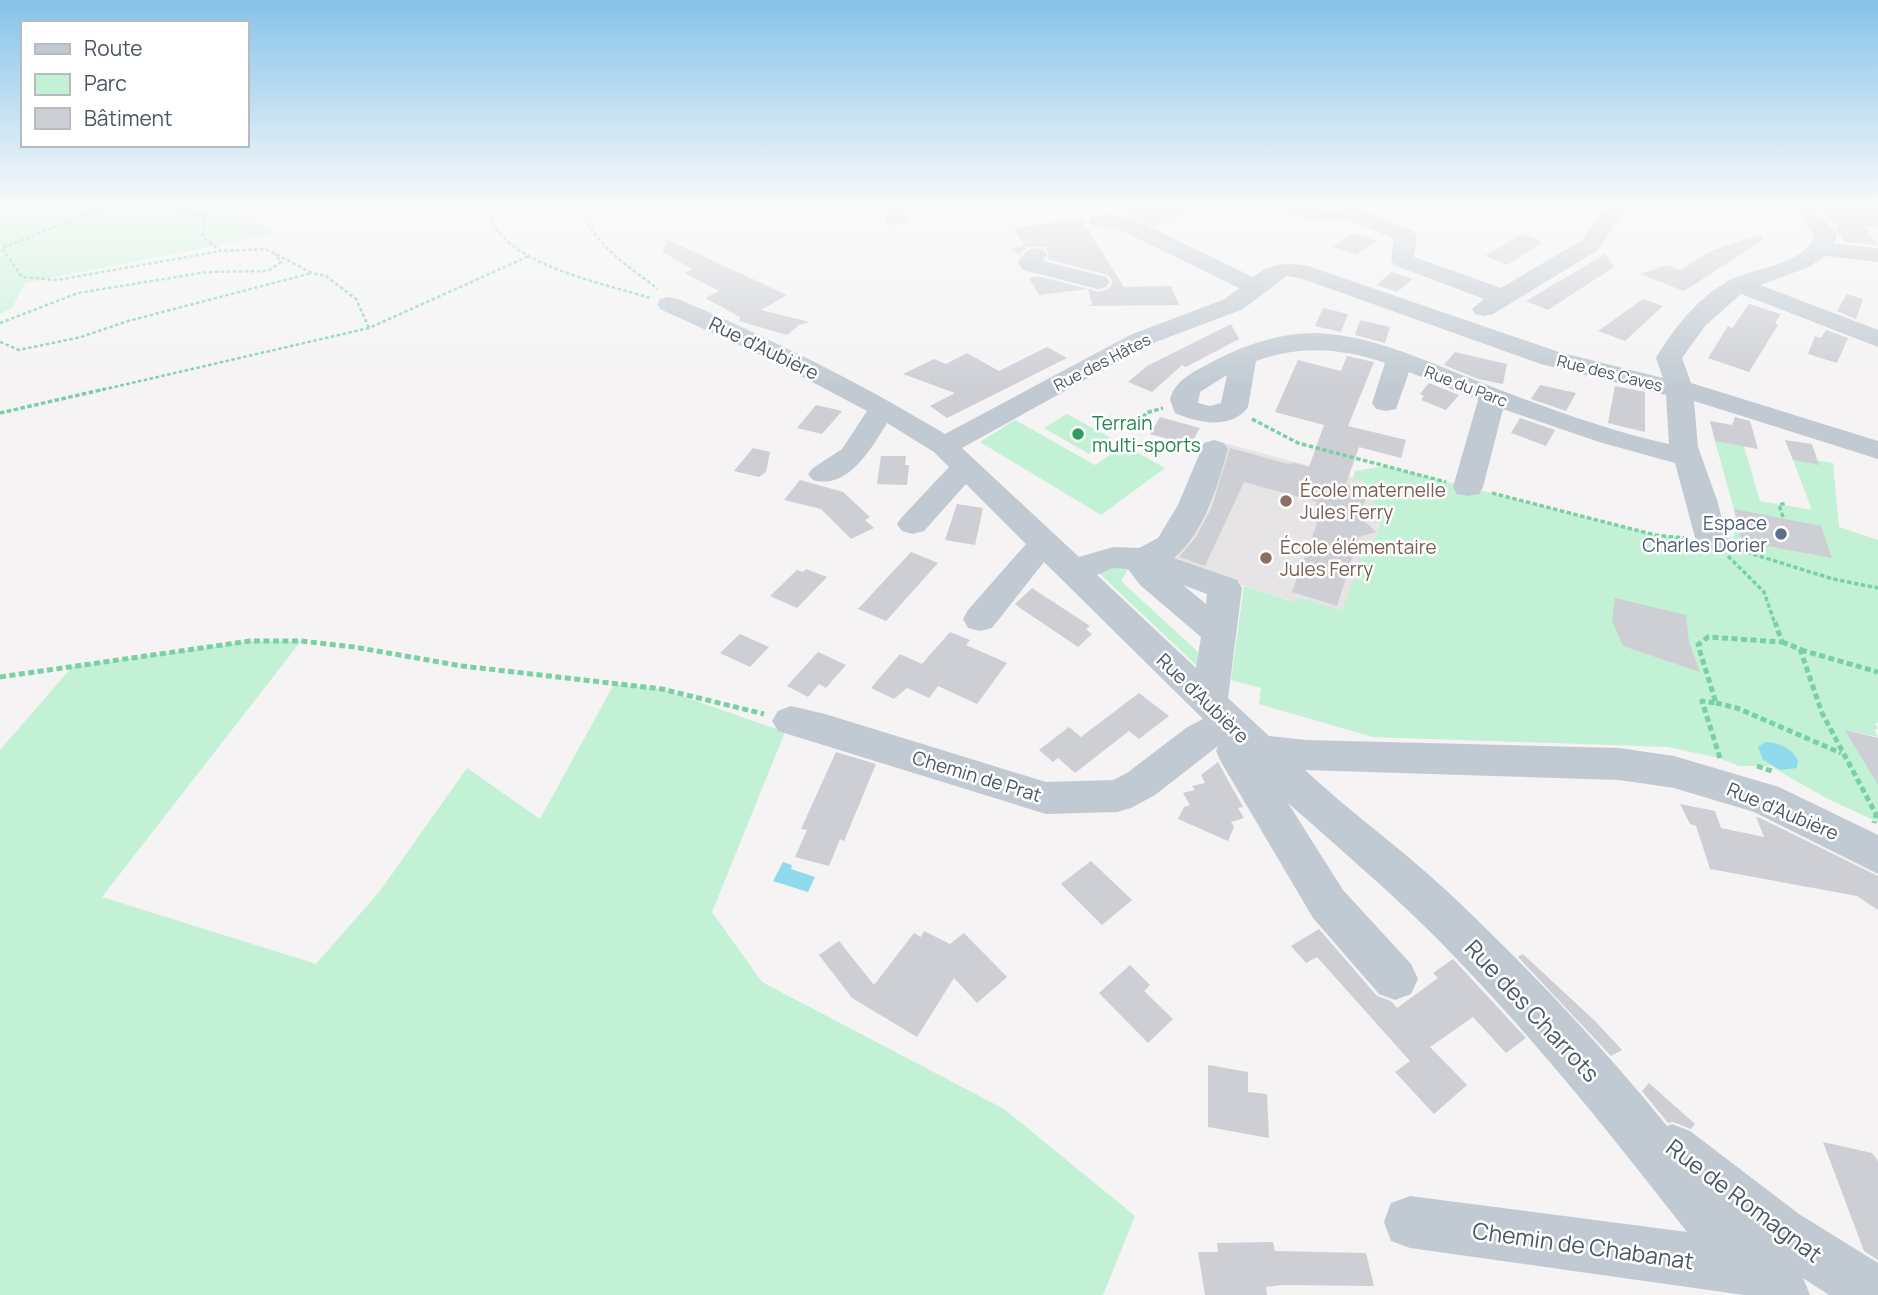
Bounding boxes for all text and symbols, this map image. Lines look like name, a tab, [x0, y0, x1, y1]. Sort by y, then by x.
legend	[21, 21, 248, 147]
text: Route	[84, 34, 142, 62]
text: Parc	[84, 69, 127, 97]
text: Bâtiment	[84, 104, 172, 132]
street label: Rue d'Aubière	[705, 310, 823, 386]
street label: Rue des Hâtes	[1050, 328, 1154, 396]
street label: Rue des Caves	[1555, 349, 1665, 397]
street label: Rue du Parc	[1421, 360, 1511, 412]
place label: Terrain multi-sports	[1092, 410, 1201, 458]
marker: Terrain multi-sports	[1070, 426, 1086, 442]
place label: École maternelle Jules Ferry	[1300, 477, 1446, 525]
marker: École maternelle Jules Ferry	[1278, 493, 1294, 509]
place label: Espace Charles Dorier	[1642, 510, 1767, 558]
marker: Espace Charles Dorier	[1773, 526, 1789, 542]
place label: École élémentaire Jules Ferry	[1280, 534, 1437, 582]
marker: École élémentaire Jules Ferry	[1258, 550, 1274, 566]
street label: Rue d'Aubière	[1151, 647, 1255, 749]
street label: Chemin de Prat	[909, 744, 1045, 808]
street label: Rue d'Aubière	[1723, 776, 1843, 846]
street label: Rue des Charrots	[1458, 932, 1607, 1089]
street label: Rue de Romagnat	[1660, 1131, 1829, 1269]
street label: Chemin de Chabanat	[1471, 1214, 1696, 1276]

